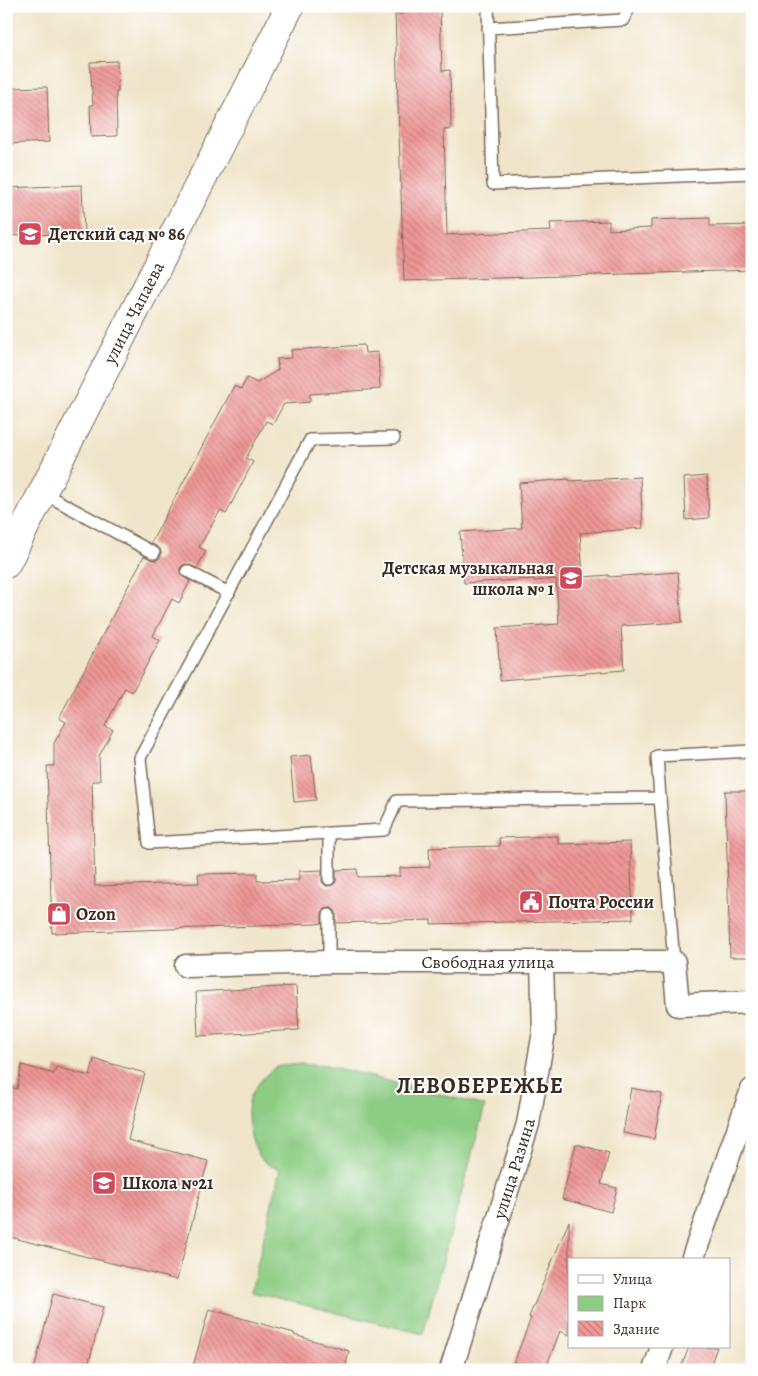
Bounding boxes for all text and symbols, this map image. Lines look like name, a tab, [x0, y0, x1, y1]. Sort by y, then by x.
school or university icon: Детский сад № 86	[17, 221, 43, 247]
place label: Детский сад № 86	[48, 222, 185, 246]
street label: улица Чапаева	[97, 257, 170, 369]
place label: Детская музыкальная школа № 1	[382, 556, 555, 601]
school or university icon: Детская музыкальная школа № 1	[558, 565, 584, 591]
public building icon: Почта России	[518, 889, 544, 915]
place label: Почта России	[548, 890, 655, 914]
shop icon: Ozon	[46, 901, 72, 927]
place label: Ozon	[76, 902, 116, 926]
street label: Свободная улица	[421, 950, 555, 974]
district label: ЛЕВОБЕРЕЖЬЕ	[396, 1071, 564, 1101]
street label: улица Разина	[487, 1116, 541, 1223]
school or university icon: Школа №21	[91, 1170, 117, 1196]
place label: Школа №21	[122, 1171, 214, 1195]
legend	[568, 1258, 730, 1348]
text: Улица	[613, 1269, 652, 1289]
text: Парк	[613, 1293, 646, 1313]
text: Здание	[613, 1319, 660, 1339]

